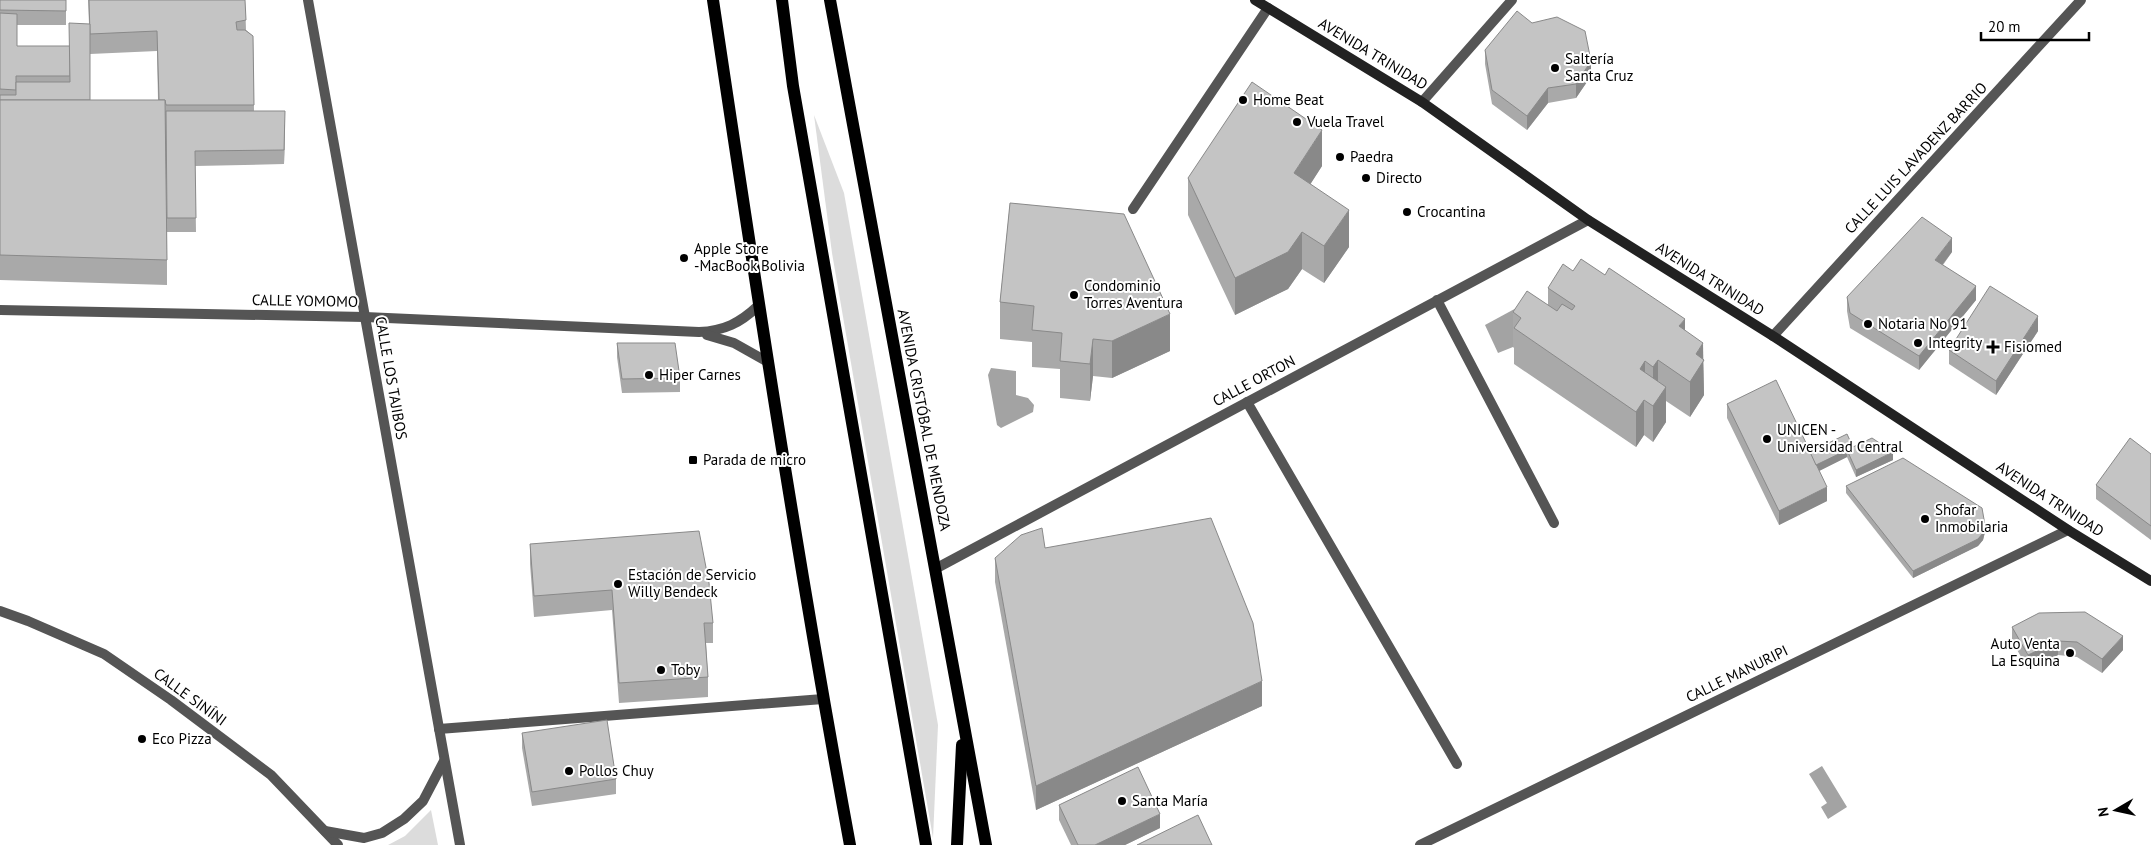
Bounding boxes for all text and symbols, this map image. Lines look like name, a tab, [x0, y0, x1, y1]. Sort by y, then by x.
scale bar	[1981, 10, 2088, 42]
street label: AVENIDA TRINIDAD	[1315, 13, 1431, 94]
text: 20 m	[1988, 17, 2021, 36]
place label: Saltería Santa Cruz	[1565, 49, 1633, 85]
marker: Saltería Santa Cruz	[1549, 62, 1561, 74]
street label: CALLE LUIS LAVADENZ BARRIO	[1840, 78, 1991, 237]
place label: Home Beat	[1253, 90, 1324, 109]
marker: Home Beat	[1237, 94, 1249, 106]
place label: Vuela Travel	[1306, 112, 1385, 131]
marker: Vuela Travel	[1291, 116, 1303, 128]
place label: Paedra	[1350, 147, 1394, 166]
marker: Paedra	[1334, 151, 1346, 163]
place label: Directo	[1376, 168, 1422, 187]
marker: Directo	[1360, 172, 1372, 184]
place label: Crocantina	[1417, 202, 1486, 221]
marker: Crocantina	[1401, 206, 1413, 218]
street label: AVENIDA TRINIDAD	[1652, 238, 1768, 320]
place label: Apple Store -MacBook Bolivia	[694, 239, 805, 275]
marker: Apple Store -MacBook Bolivia	[678, 252, 690, 264]
place label: Condominio Torres Aventura	[1084, 276, 1183, 312]
marker: Condominio Torres Aventura	[1068, 289, 1080, 301]
street label: CALLE YOMOMO	[252, 290, 358, 311]
street label: AVENIDA CRISTÓBAL DE MENDOZA	[894, 308, 955, 533]
place label: Notaria No 91	[1878, 314, 1968, 333]
street label: CALLE LOS TAJIBOS	[371, 315, 412, 441]
marker: Notaria No 91	[1862, 318, 1874, 330]
place label: Integrity	[1928, 333, 1982, 352]
marker: Integrity	[1912, 337, 1924, 349]
place label: Fisiomed	[2004, 337, 2062, 356]
marker: Fisiomed	[1986, 340, 2000, 354]
street label: CALLE ORTON	[1209, 351, 1298, 410]
place label: Hiper Carnes	[659, 365, 741, 384]
marker: Hiper Carnes	[643, 369, 655, 381]
place label: UNICEN - Universidad Central	[1777, 420, 1903, 456]
marker: UNICEN - Universidad Central	[1761, 433, 1773, 445]
place label: Parada de micro	[703, 450, 806, 469]
marker: Parada de micro	[687, 454, 699, 466]
street label: AVENIDA TRINIDAD	[1993, 457, 2108, 540]
place label: Shofar Inmobilaria	[1935, 500, 2008, 536]
marker: Shofar Inmobilaria	[1919, 513, 1931, 525]
place label: Estación de Servicio Willy Bendeck	[628, 565, 756, 601]
marker: Estación de Servicio Willy Bendeck	[612, 578, 624, 590]
place label: Auto Venta La Esquina	[1991, 634, 2060, 670]
street label: CALLE MANURIPI	[1683, 641, 1791, 706]
marker: Auto Venta La Esquina	[2064, 647, 2076, 659]
place label: Toby	[671, 660, 700, 679]
street label: CALLE SINÍNI	[150, 664, 231, 729]
marker: Toby	[655, 664, 667, 676]
place label: Eco Pizza	[152, 729, 212, 748]
marker: Eco Pizza	[136, 733, 148, 745]
place label: Pollos Chuy	[579, 761, 654, 780]
marker: Pollos Chuy	[563, 765, 575, 777]
north arrow	[2091, 785, 2141, 835]
place label: Santa María	[1132, 791, 1208, 810]
marker: Santa María	[1116, 795, 1128, 807]
text: N	[2094, 806, 2113, 818]

